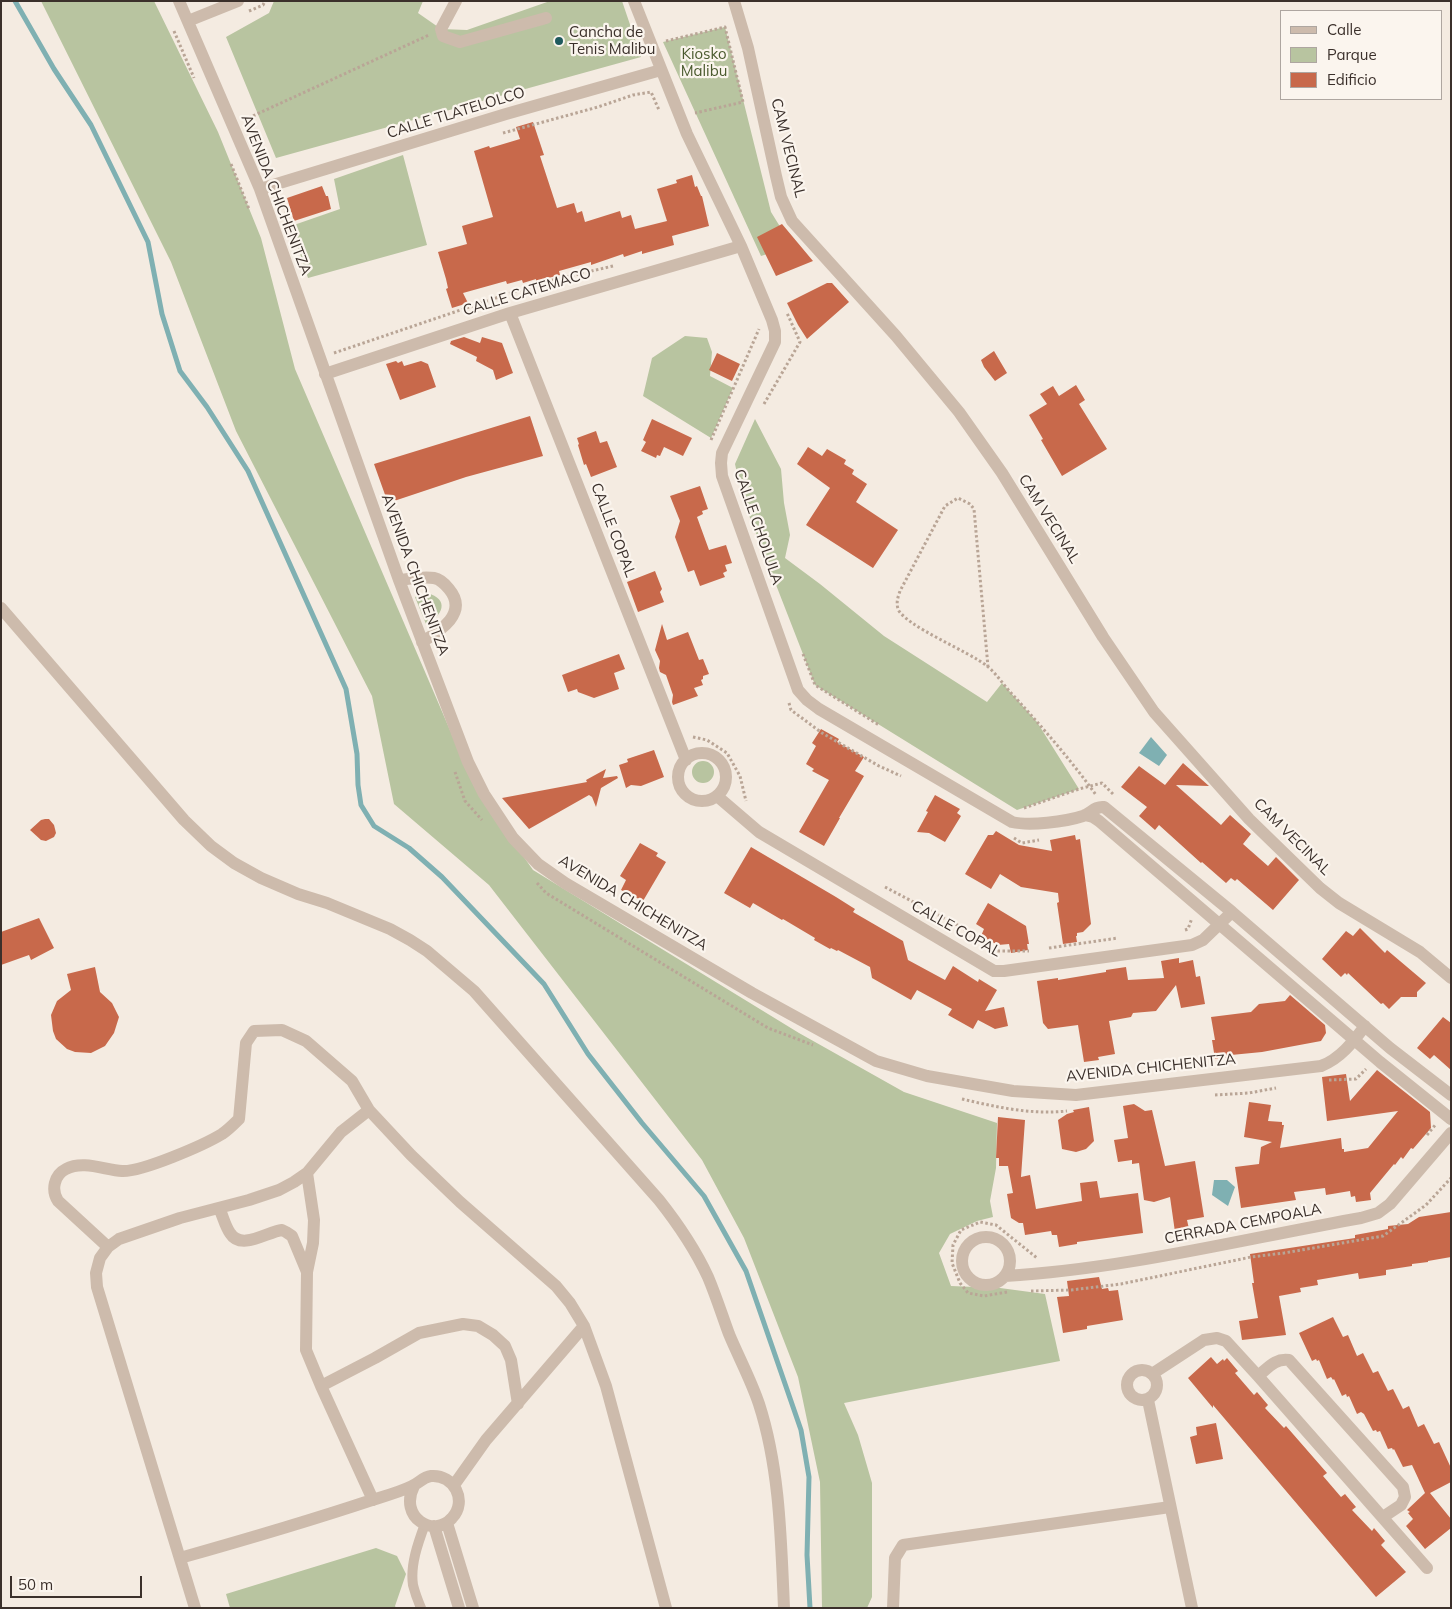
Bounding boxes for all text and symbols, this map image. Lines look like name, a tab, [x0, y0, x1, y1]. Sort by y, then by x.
legend	[1280, 10, 1442, 100]
text: Calle	[1327, 20, 1361, 39]
place label: Cancha de Tenis Malibu	[569, 23, 655, 58]
marker: Cancha de Tenis Malibu	[553, 35, 565, 47]
park label: Kiosko Malibu	[681, 45, 727, 80]
text: Parque	[1327, 45, 1377, 64]
text: Edificio	[1327, 70, 1377, 89]
street label: CALLE TLATELOLCO	[385, 83, 527, 143]
street label: CAM VECINAL	[767, 97, 809, 199]
street label: AVENIDA CHICHENITZA	[237, 112, 315, 278]
street label: CALLE CATEMACO	[461, 264, 593, 320]
street label: CALLE CHOLULA	[730, 467, 786, 587]
street label: CAM VECINAL	[1014, 471, 1084, 567]
street label: CALLE COPAL	[587, 480, 639, 580]
street label: AVENIDA CHICHENITZA	[377, 492, 453, 658]
street label: CAM VECINAL	[1250, 795, 1334, 879]
street label: AVENIDA CHICHENITZA	[555, 851, 711, 955]
street label: CALLE COPAL	[908, 897, 1004, 961]
street label: AVENIDA CHICHENITZA	[1065, 1050, 1237, 1086]
street label: CERRADA CEMPOALA	[1163, 1200, 1323, 1248]
scale bar	[12, 1566, 145, 1598]
text: 50 m	[18, 1575, 53, 1594]

